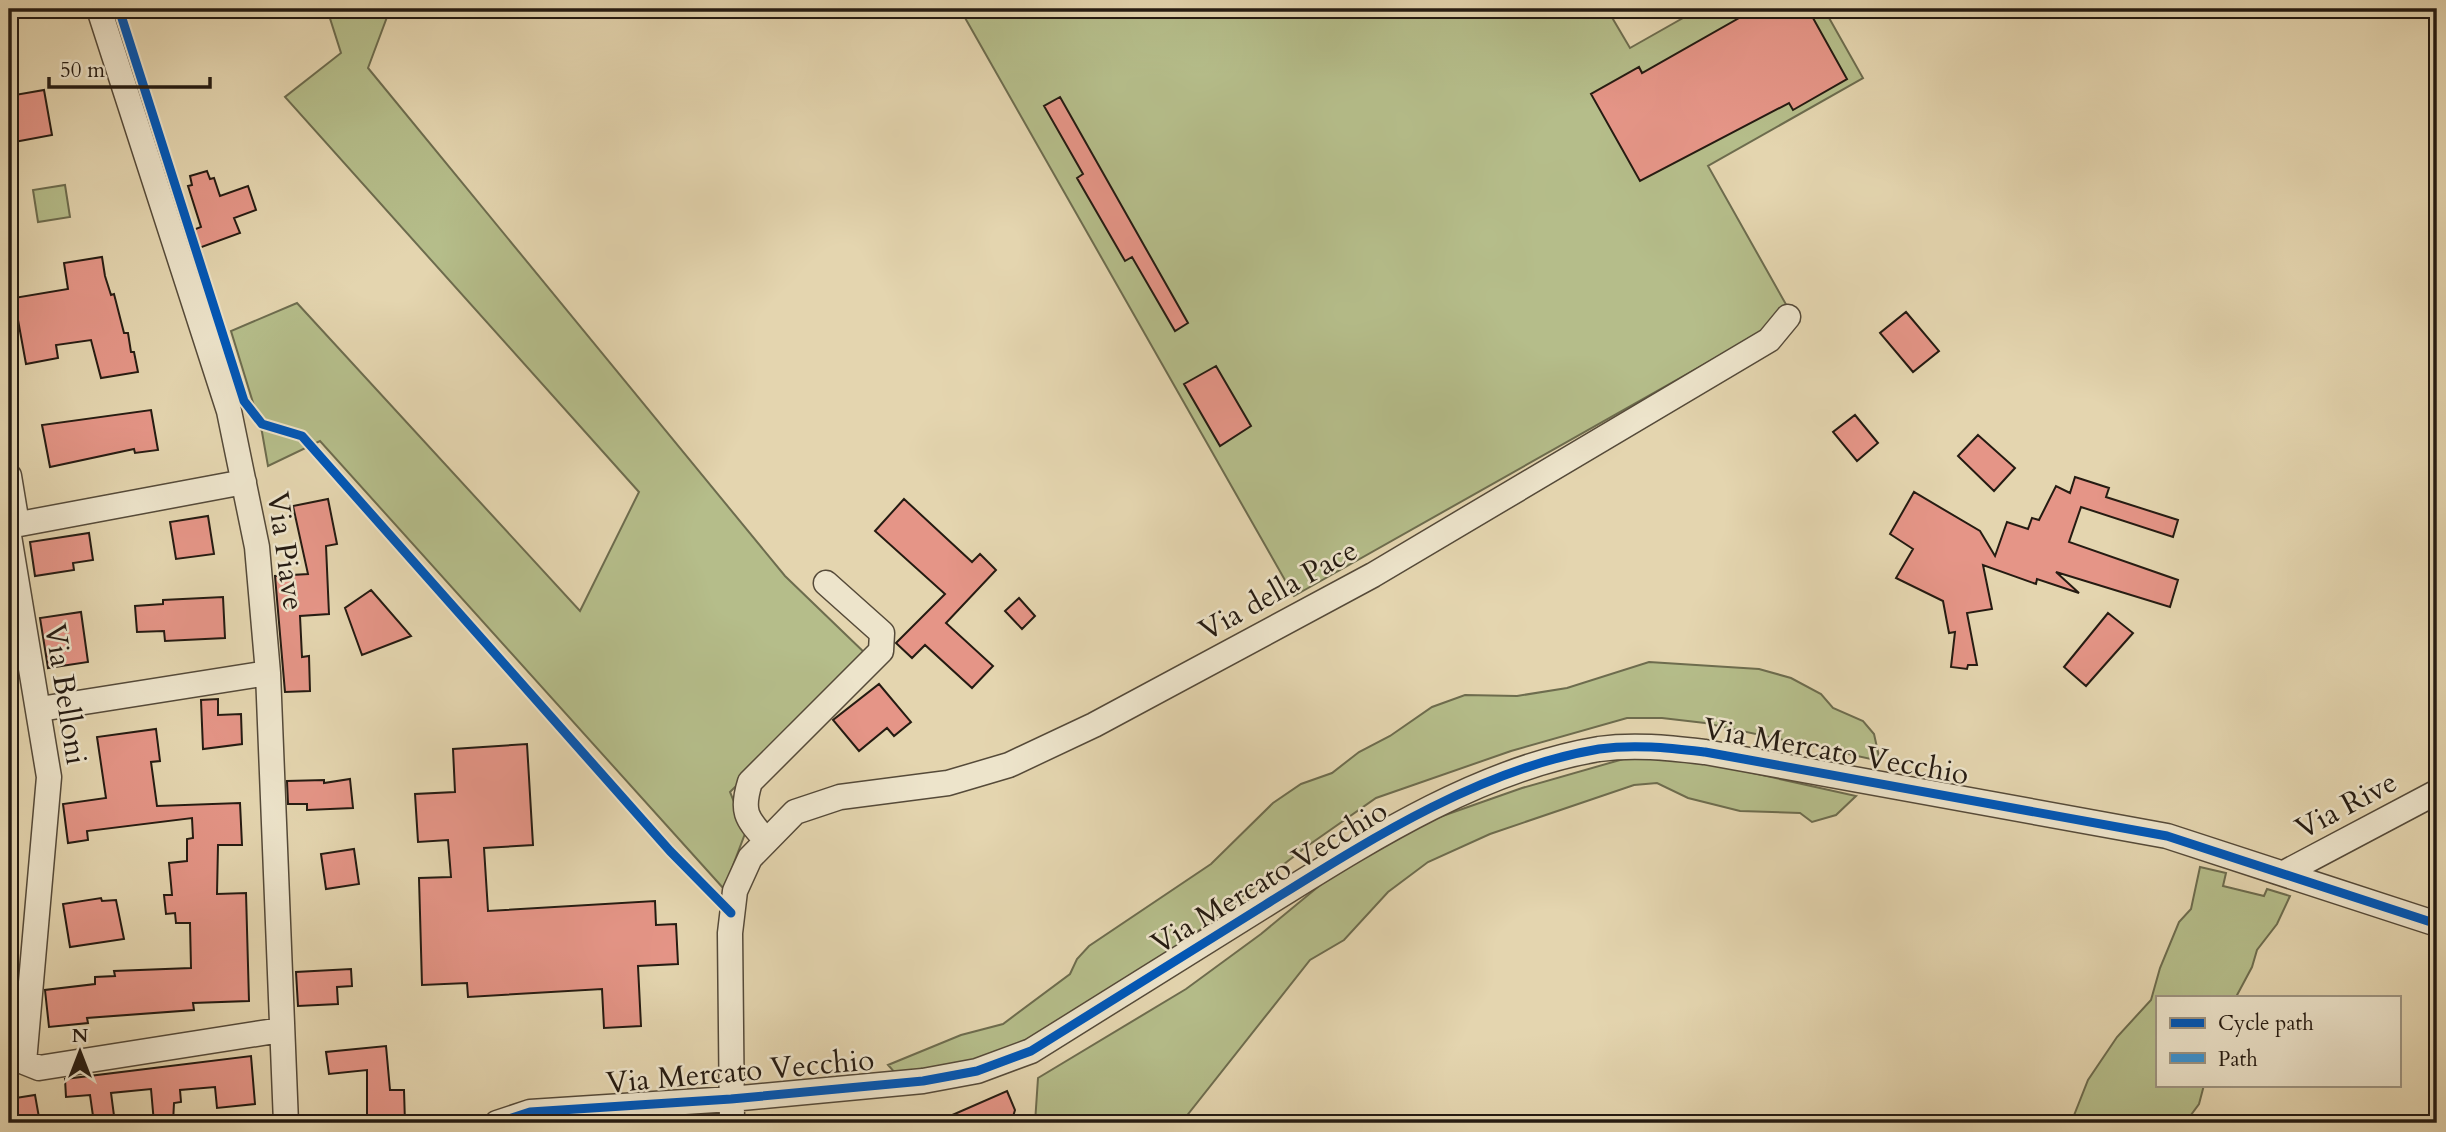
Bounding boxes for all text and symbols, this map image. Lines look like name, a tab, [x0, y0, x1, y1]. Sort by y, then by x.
scale bar	[49, 46, 210, 90]
text: 50 m	[60, 56, 105, 85]
street label: Via Piave	[257, 489, 314, 613]
street label: Via della Pace	[1192, 530, 1365, 651]
street label: Via Belloni	[34, 620, 97, 768]
street label: Via Mercato Vecchio	[1700, 708, 1972, 795]
street label: Via Rive	[2288, 762, 2404, 849]
street label: Via Mercato Vecchio	[1143, 791, 1395, 964]
legend	[2156, 996, 2400, 1086]
text: Cycle path	[2218, 1009, 2314, 1038]
north arrow	[46, 1016, 116, 1086]
text: N	[72, 1023, 89, 1049]
street label: Via Mercato Vecchio	[604, 1039, 876, 1104]
text: Path	[2218, 1045, 2258, 1074]

